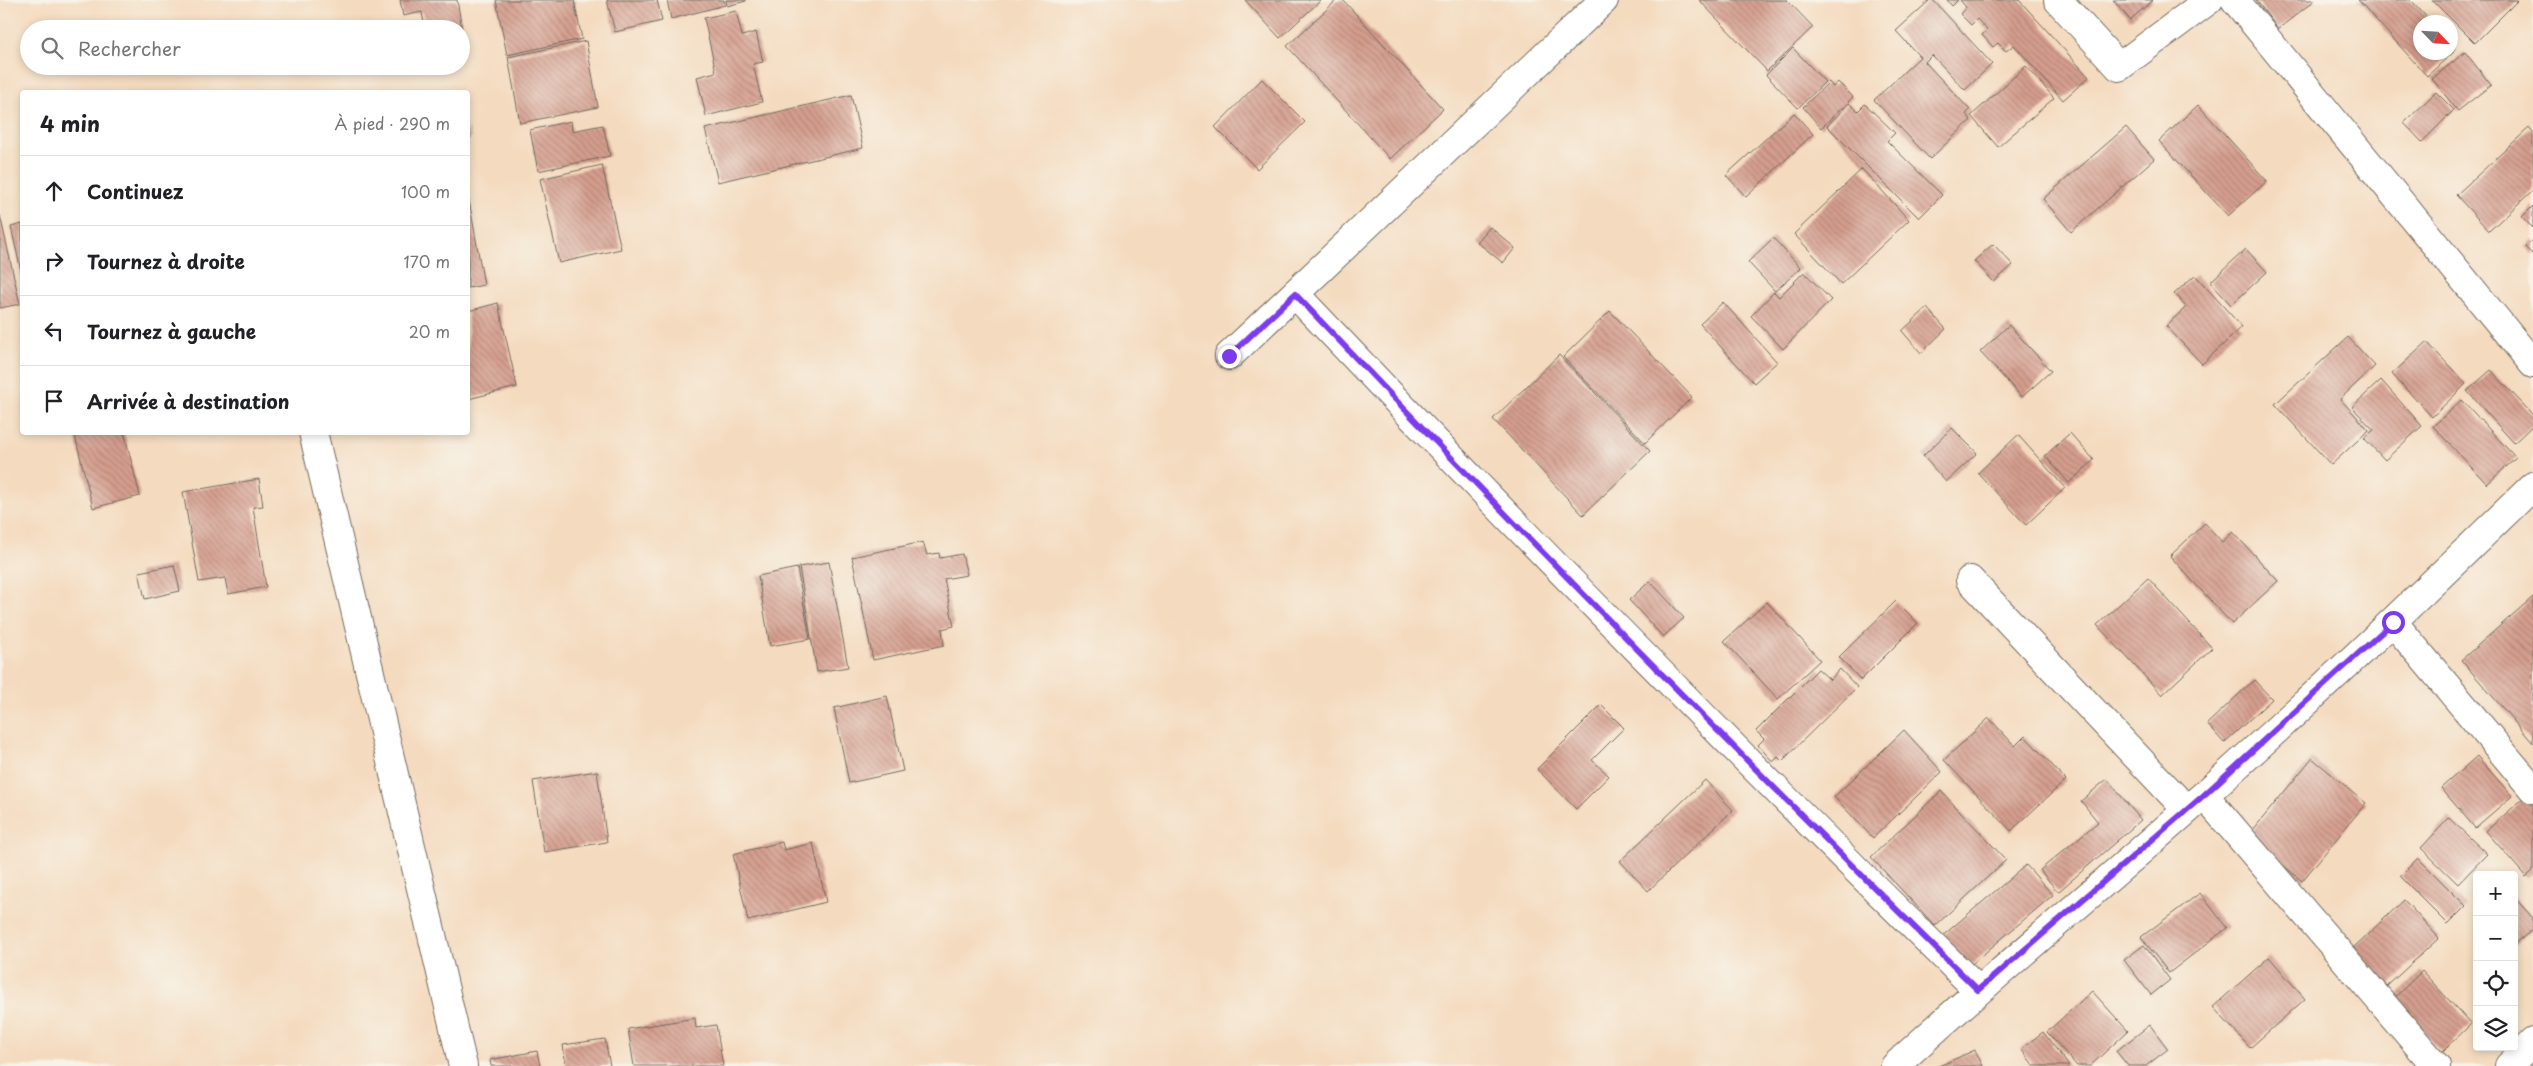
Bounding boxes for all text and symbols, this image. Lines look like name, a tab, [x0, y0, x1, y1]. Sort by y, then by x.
north arrow	[2413, 15, 2458, 60]
search box	[20, 20, 470, 75]
icon: search	[38, 34, 66, 62]
text: Rechercher	[78, 34, 181, 62]
text: 4 min	[40, 107, 100, 139]
text: À pied · 290 m	[334, 111, 450, 135]
icon: ahead	[40, 177, 68, 205]
text: Continuez	[87, 177, 184, 205]
text: 100 m	[401, 179, 450, 203]
icon: right	[40, 247, 68, 275]
text: Tournez à droite	[87, 247, 245, 275]
text: 170 m	[404, 249, 450, 273]
icon: left	[40, 317, 68, 345]
text: Tournez à gauche	[87, 317, 256, 345]
text: 20 m	[409, 319, 450, 343]
route end	[1218, 345, 1241, 368]
icon: arrive	[40, 387, 68, 415]
text: Arrivée à destination	[87, 387, 290, 415]
route start	[2382, 611, 2405, 634]
map controls	[2473, 871, 2518, 1051]
button: +	[2473, 871, 2518, 916]
button: −	[2473, 916, 2518, 961]
button: locate	[2473, 961, 2518, 1006]
button: layers	[2473, 1006, 2518, 1051]

